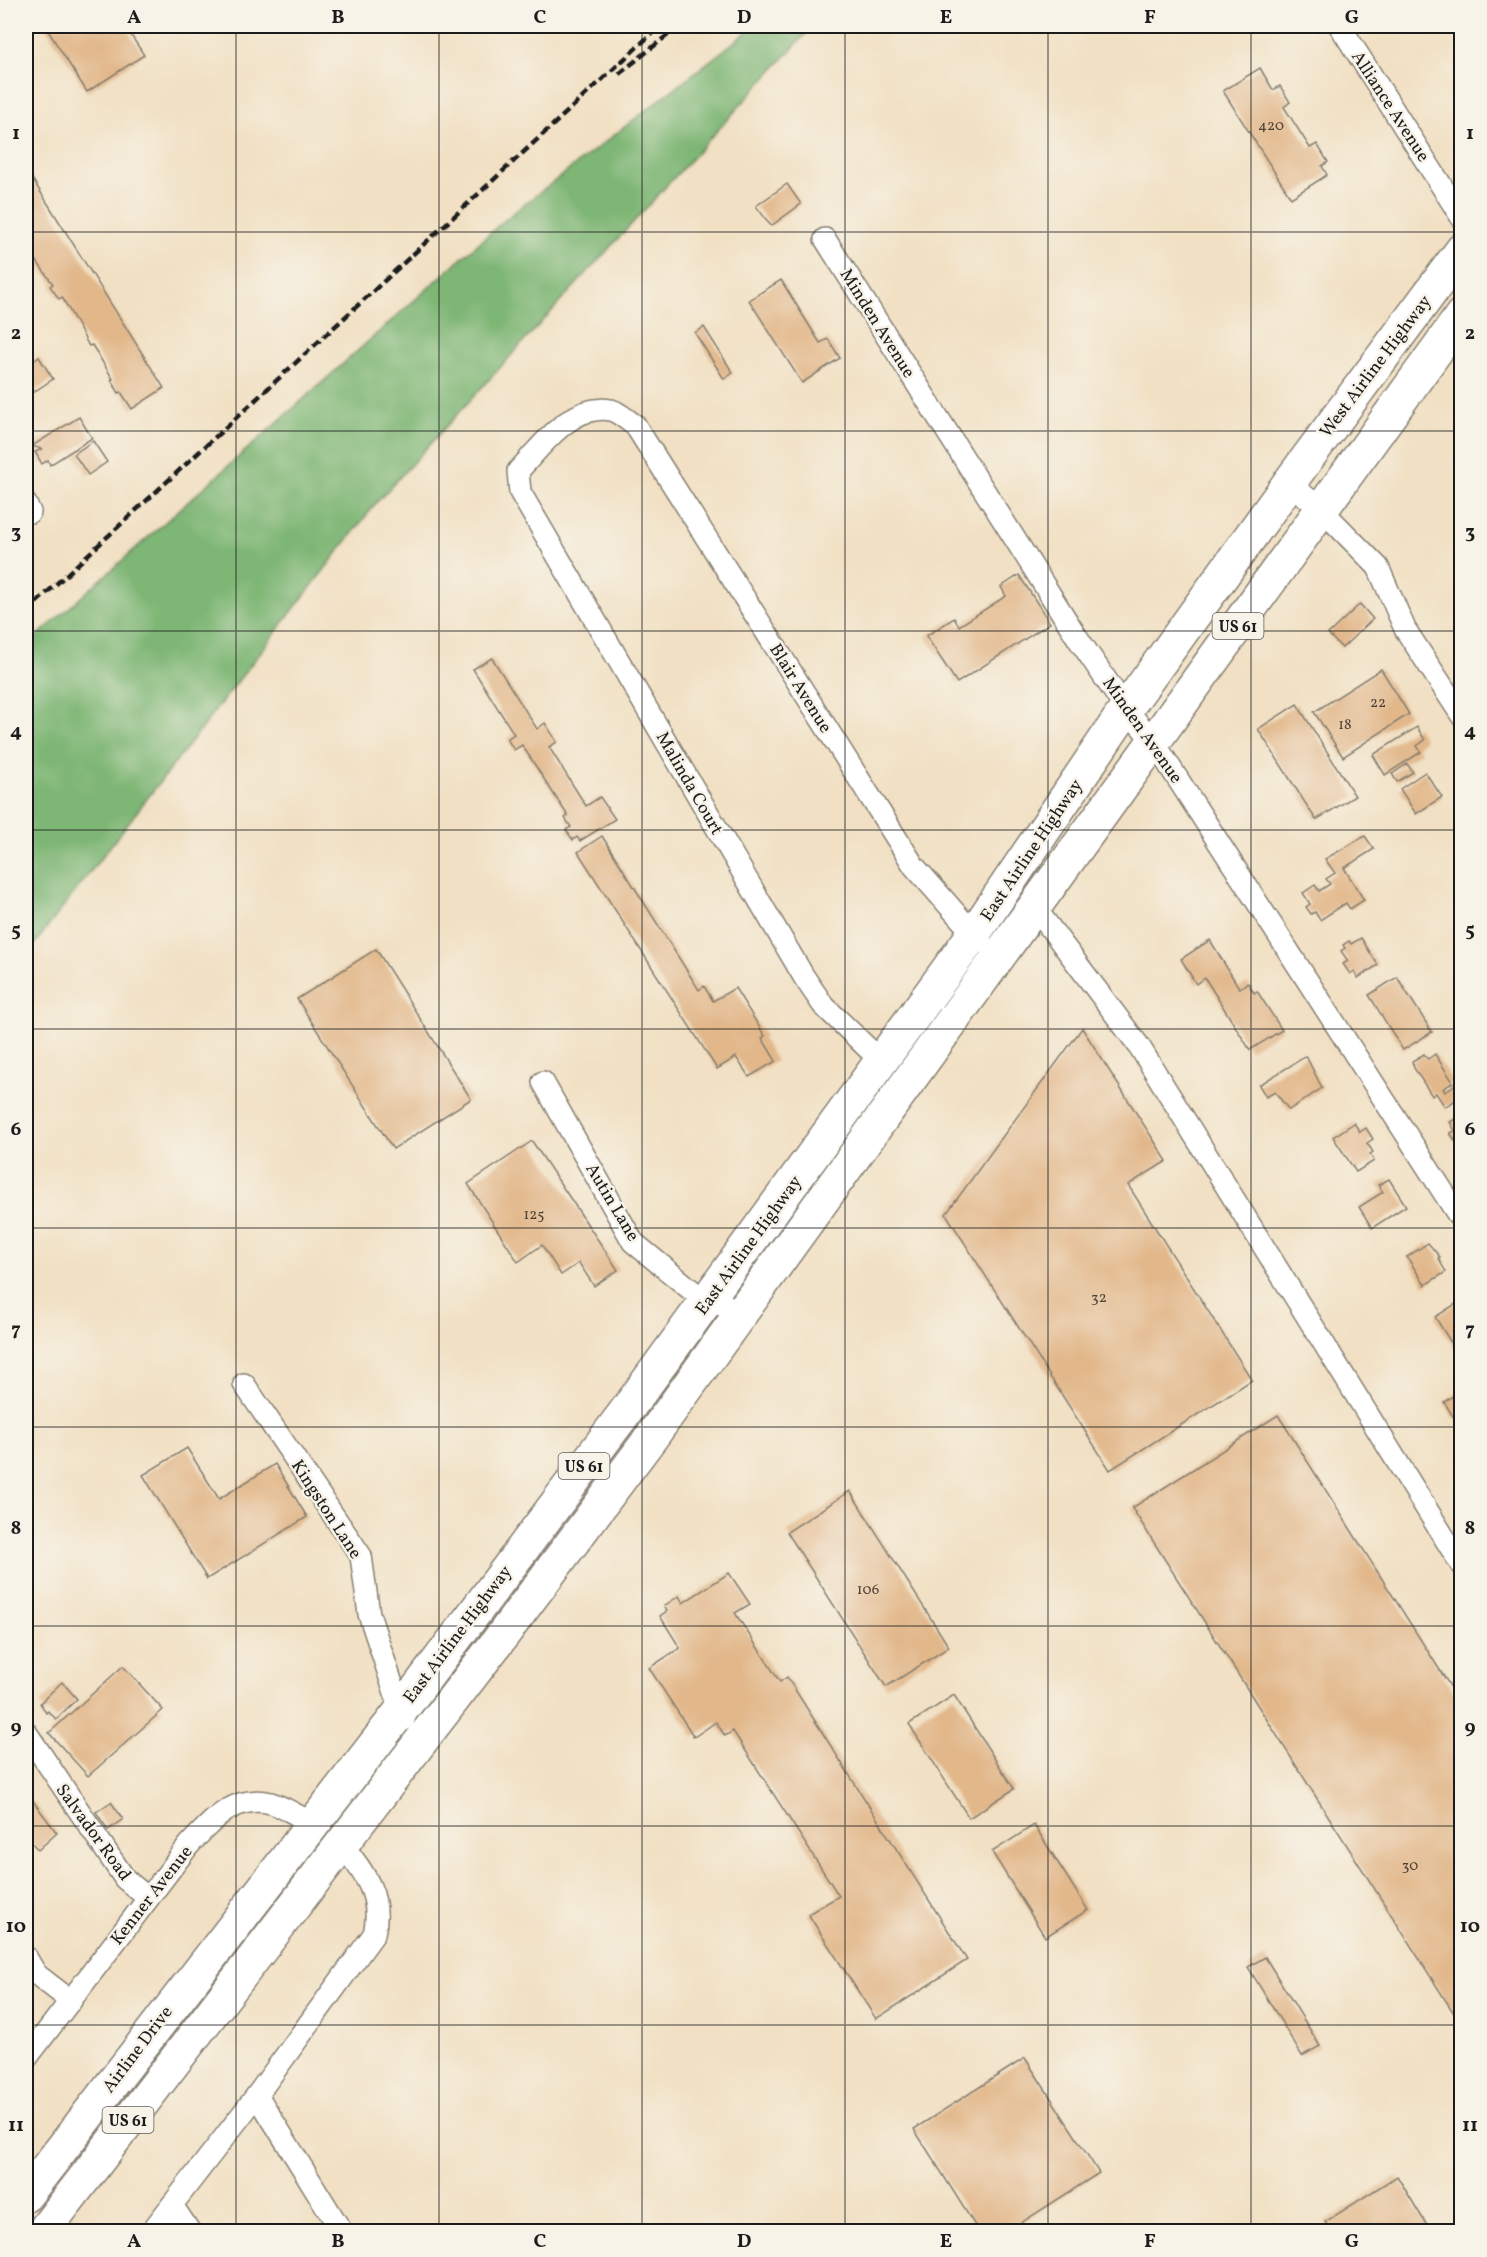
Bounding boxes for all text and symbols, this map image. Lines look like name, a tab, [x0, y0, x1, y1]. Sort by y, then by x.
text: A	[127, 4, 141, 32]
text: B	[331, 4, 345, 32]
text: C	[534, 4, 547, 32]
text: D	[737, 4, 751, 32]
text: E	[940, 4, 952, 32]
text: F	[1144, 4, 1156, 32]
text: G	[1345, 4, 1359, 32]
street label: Alliance Avenue	[1345, 46, 1435, 167]
house number: 420	[1258, 116, 1284, 137]
text: 1	[12, 120, 20, 148]
text: 1	[1466, 120, 1474, 148]
street label: Minden Avenue	[833, 264, 920, 383]
street label: West Airline Highway	[1314, 290, 1438, 443]
text: 2	[11, 320, 21, 348]
text: 2	[1465, 320, 1475, 348]
text: 3	[11, 519, 21, 547]
text: 3	[1465, 519, 1475, 547]
road number: US 61	[1212, 613, 1264, 639]
street label: Blair Avenue	[762, 639, 837, 738]
street label: Minden Avenue	[1096, 673, 1188, 789]
house number: 22	[1370, 693, 1386, 714]
house number: 18	[1338, 715, 1352, 736]
text: 4	[10, 718, 22, 746]
text: 4	[1464, 718, 1476, 746]
street label: Malinda Court	[649, 728, 728, 840]
street label: East Airline Highway	[975, 774, 1089, 927]
text: 5	[11, 917, 21, 945]
text: 5	[1465, 917, 1475, 945]
text: 6	[11, 1116, 22, 1144]
text: 6	[1465, 1116, 1476, 1144]
street label: Autin Lane	[579, 1159, 645, 1246]
street label: East Airline Highway	[690, 1171, 809, 1321]
house number: 125	[523, 1205, 545, 1226]
house number: 32	[1091, 1288, 1107, 1309]
text: 7	[11, 1316, 21, 1344]
text: 7	[1465, 1316, 1475, 1344]
road number: US 61	[558, 1453, 610, 1479]
street label: Kingston Lane	[284, 1455, 367, 1564]
text: 8	[11, 1515, 21, 1543]
text: 8	[1465, 1515, 1475, 1543]
street label: East Airline Highway	[398, 1560, 519, 1709]
house number: 106	[857, 1580, 879, 1601]
text: 9	[10, 1714, 22, 1742]
text: 9	[1464, 1714, 1476, 1742]
street label: Salvador Road	[49, 1779, 136, 1886]
street label: Kenner Avenue	[105, 1841, 199, 1951]
house number: 30	[1402, 1856, 1418, 1877]
text: 10	[6, 1913, 26, 1941]
text: 10	[1460, 1913, 1480, 1941]
street label: Airline Drive	[97, 2001, 179, 2099]
road number: US 61	[102, 2107, 154, 2133]
text: 11	[8, 2112, 24, 2140]
text: 11	[1462, 2112, 1478, 2140]
text: A	[127, 2228, 141, 2256]
text: B	[331, 2228, 345, 2256]
text: C	[534, 2228, 547, 2256]
text: D	[737, 2228, 751, 2256]
text: E	[940, 2228, 952, 2256]
text: F	[1144, 2228, 1156, 2256]
text: G	[1345, 2228, 1359, 2256]

